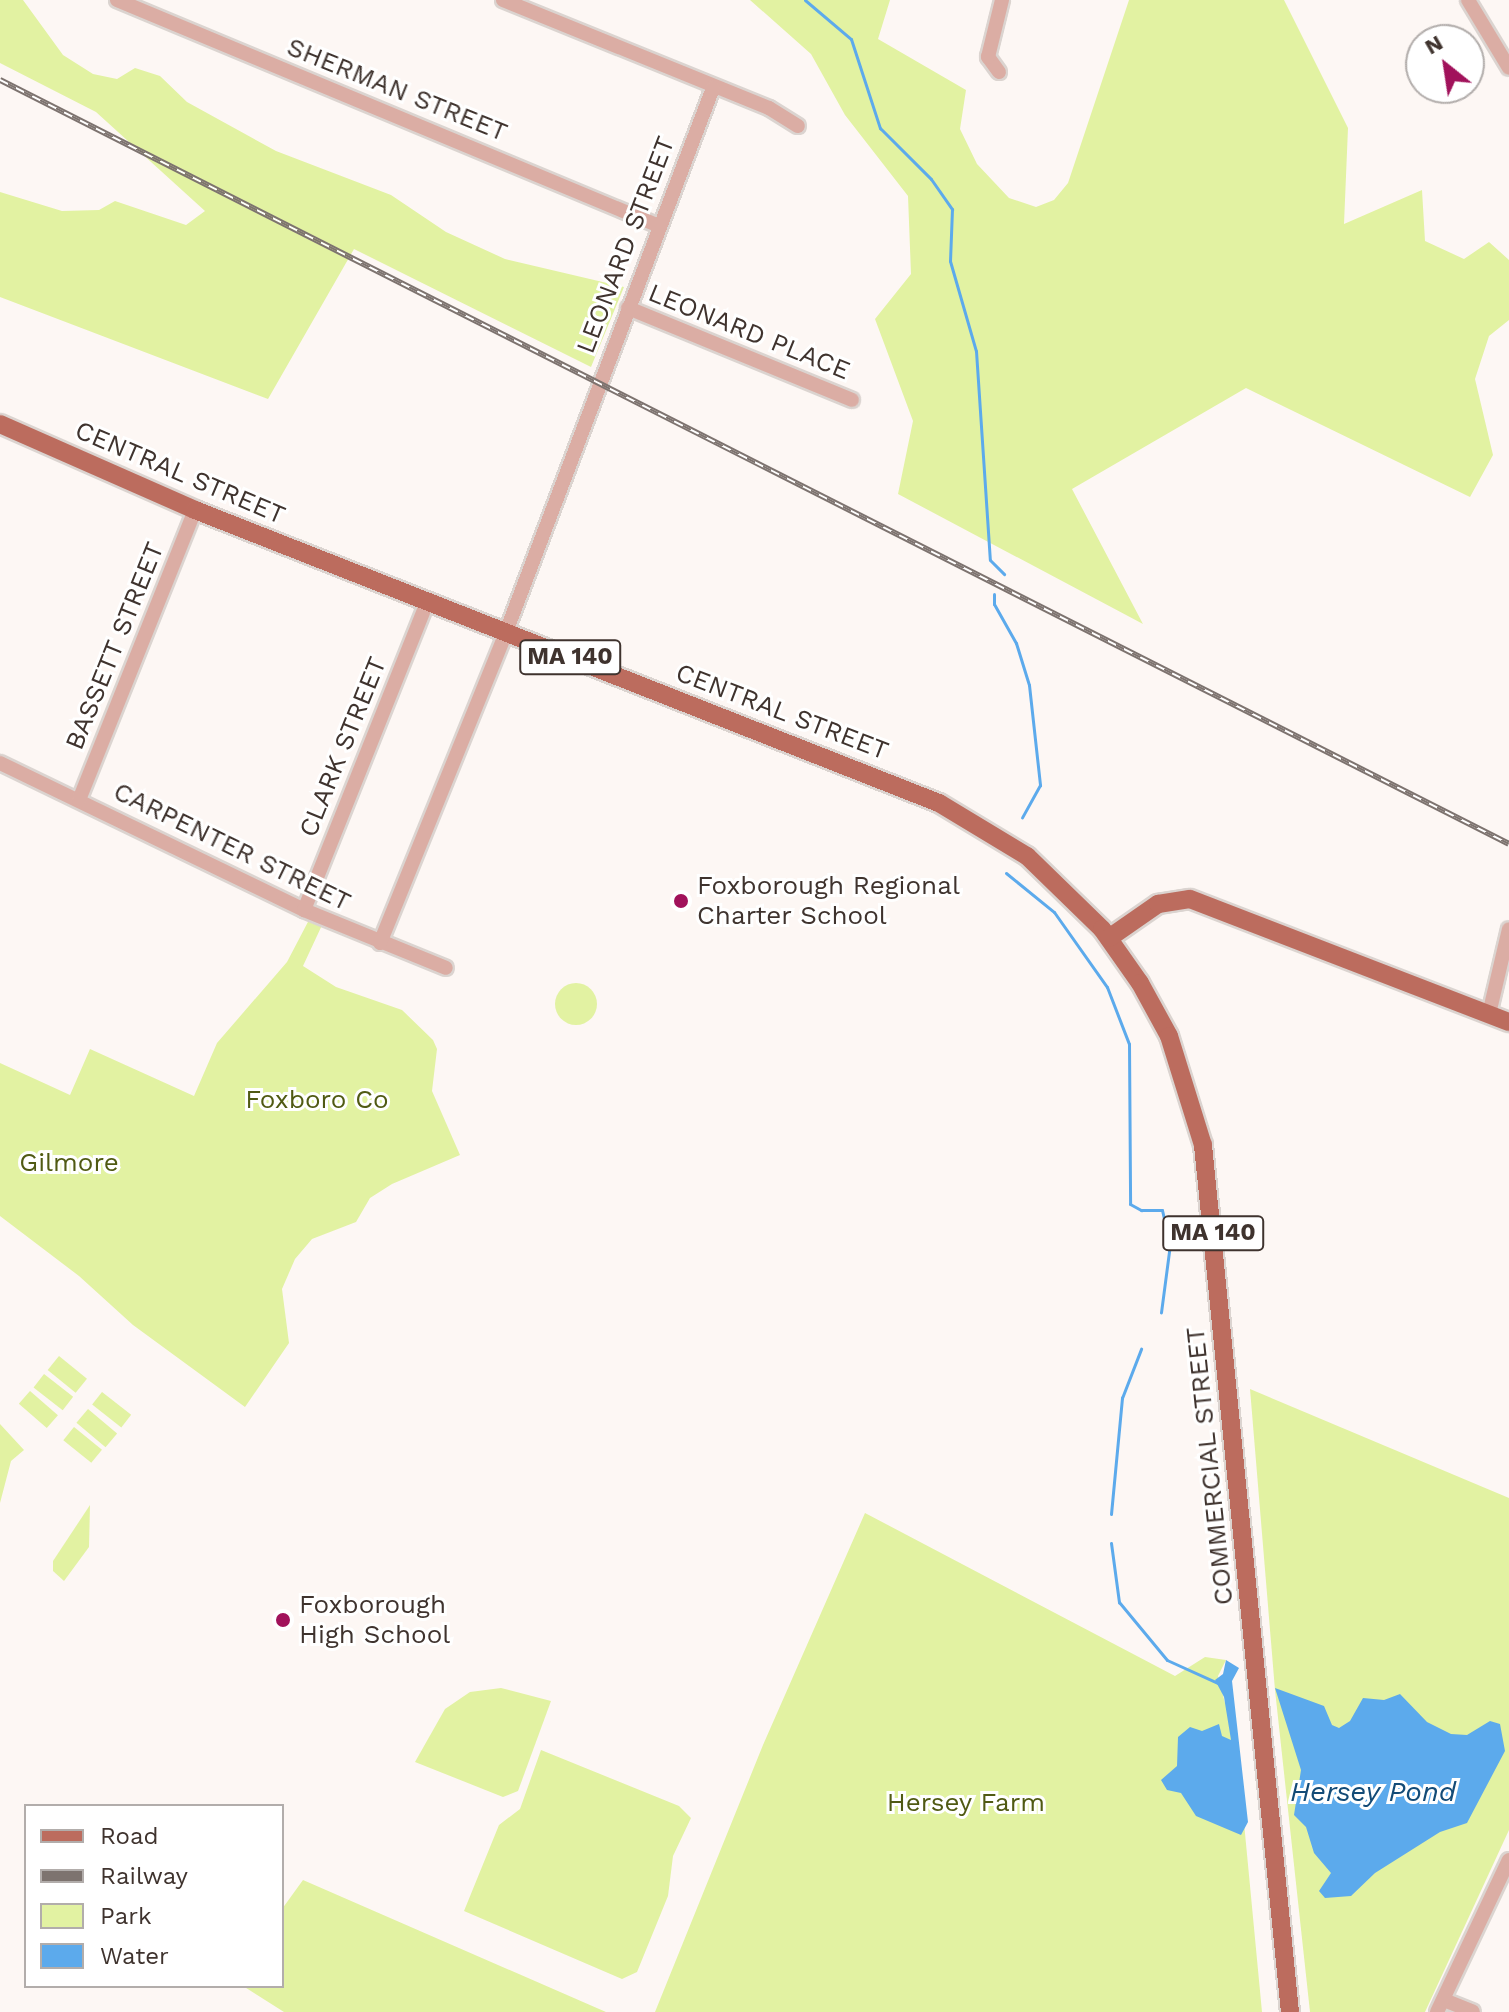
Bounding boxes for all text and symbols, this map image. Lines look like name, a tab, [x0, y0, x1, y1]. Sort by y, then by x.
north arrow	[1405, 24, 1485, 104]
text: N	[1420, 30, 1447, 59]
street label: SHERMAN STREET	[282, 32, 512, 148]
street label: LEONARD STREET	[570, 132, 682, 358]
street label: LEONARD PLACE	[644, 277, 854, 387]
street label: CENTRAL STREET	[70, 415, 290, 531]
street label: BASSETT STREET	[59, 537, 171, 755]
road number: MA 140	[518, 637, 622, 677]
street label: CLARK STREET	[293, 652, 393, 842]
street label: CENTRAL STREET	[671, 657, 893, 767]
street label: CARPENTER STREET	[108, 776, 356, 918]
place label: Foxborough Regional Charter School	[697, 870, 960, 932]
marker: Foxborough Regional Charter School	[672, 892, 690, 910]
park label: Foxboro Co	[245, 1084, 389, 1116]
park label: Gilmore	[19, 1147, 119, 1179]
road number: MA 140	[1161, 1213, 1265, 1253]
street label: COMMERCIAL STREET	[1180, 1325, 1240, 1607]
place label: Foxborough High School	[299, 1589, 450, 1650]
marker: Foxborough High School	[274, 1611, 292, 1629]
water label: Hersey Pond	[1290, 1775, 1456, 1809]
park label: Hersey Farm	[887, 1787, 1045, 1819]
legend	[24, 1804, 284, 1988]
text: Road	[100, 1822, 159, 1850]
text: Railway	[100, 1862, 188, 1890]
text: Park	[100, 1902, 152, 1930]
text: Water	[100, 1942, 169, 1970]

